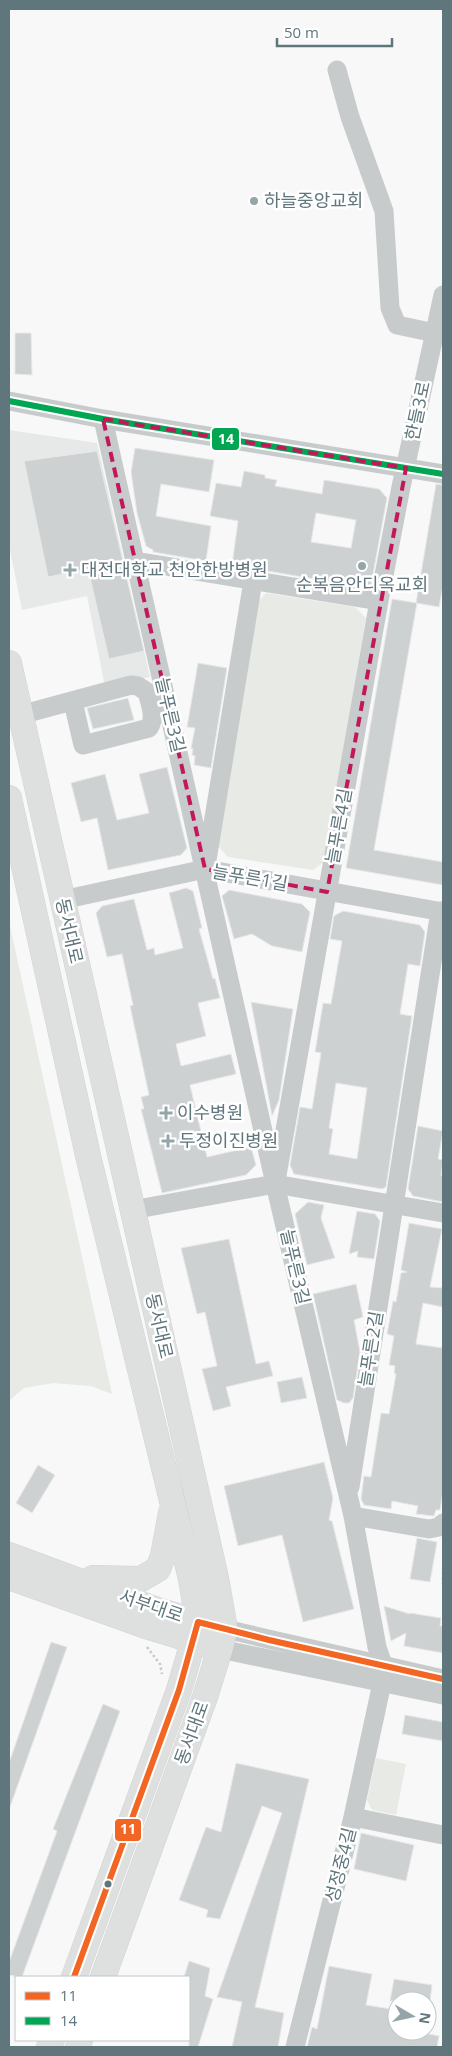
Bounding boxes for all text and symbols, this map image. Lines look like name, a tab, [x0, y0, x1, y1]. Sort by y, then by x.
scale bar	[277, 15, 392, 47]
text: 50 m	[284, 22, 319, 42]
place label: 하늘중앙교회	[264, 188, 363, 212]
marker: 하늘중앙교회	[248, 195, 260, 207]
street label: 한들3로	[399, 379, 435, 443]
line badge: 14	[211, 427, 240, 451]
text: 14	[218, 429, 234, 448]
place label: 대전대학교 천안한방병원	[81, 557, 268, 581]
marker: 순복음안디옥교회	[356, 560, 368, 572]
marker: 대전대학교 천안한방병원	[63, 563, 77, 577]
place label: 순복음안디옥교회	[296, 572, 428, 596]
street label: 늘푸른3길	[151, 675, 191, 755]
street label: 늘푸른4길	[320, 786, 356, 866]
street label: 늘푸른1길	[210, 859, 290, 895]
street label: 동서대로	[51, 896, 89, 966]
place label: 이수병원	[177, 1100, 243, 1124]
marker: 이수병원	[159, 1106, 173, 1120]
place label: 두정이진병원	[179, 1128, 278, 1152]
marker: 두정이진병원	[161, 1134, 175, 1148]
street label: 늘푸른3길	[276, 1227, 316, 1307]
street label: 동서대로	[141, 1291, 179, 1361]
street label: 늘푸른2길	[352, 1309, 388, 1389]
street label: 서부대로	[116, 1583, 187, 1627]
street label: 동서대로	[168, 1697, 214, 1768]
line badge: 11	[114, 1818, 142, 1842]
text: 11	[120, 1819, 136, 1838]
street label: 성정중4길	[319, 1825, 361, 1905]
unlabelled marker	[103, 1879, 113, 1889]
legend	[15, 1976, 190, 2041]
text: 11	[60, 1985, 77, 2005]
north arrow	[387, 1991, 437, 2041]
text: 14	[60, 2010, 78, 2030]
text: N	[415, 2011, 436, 2025]

